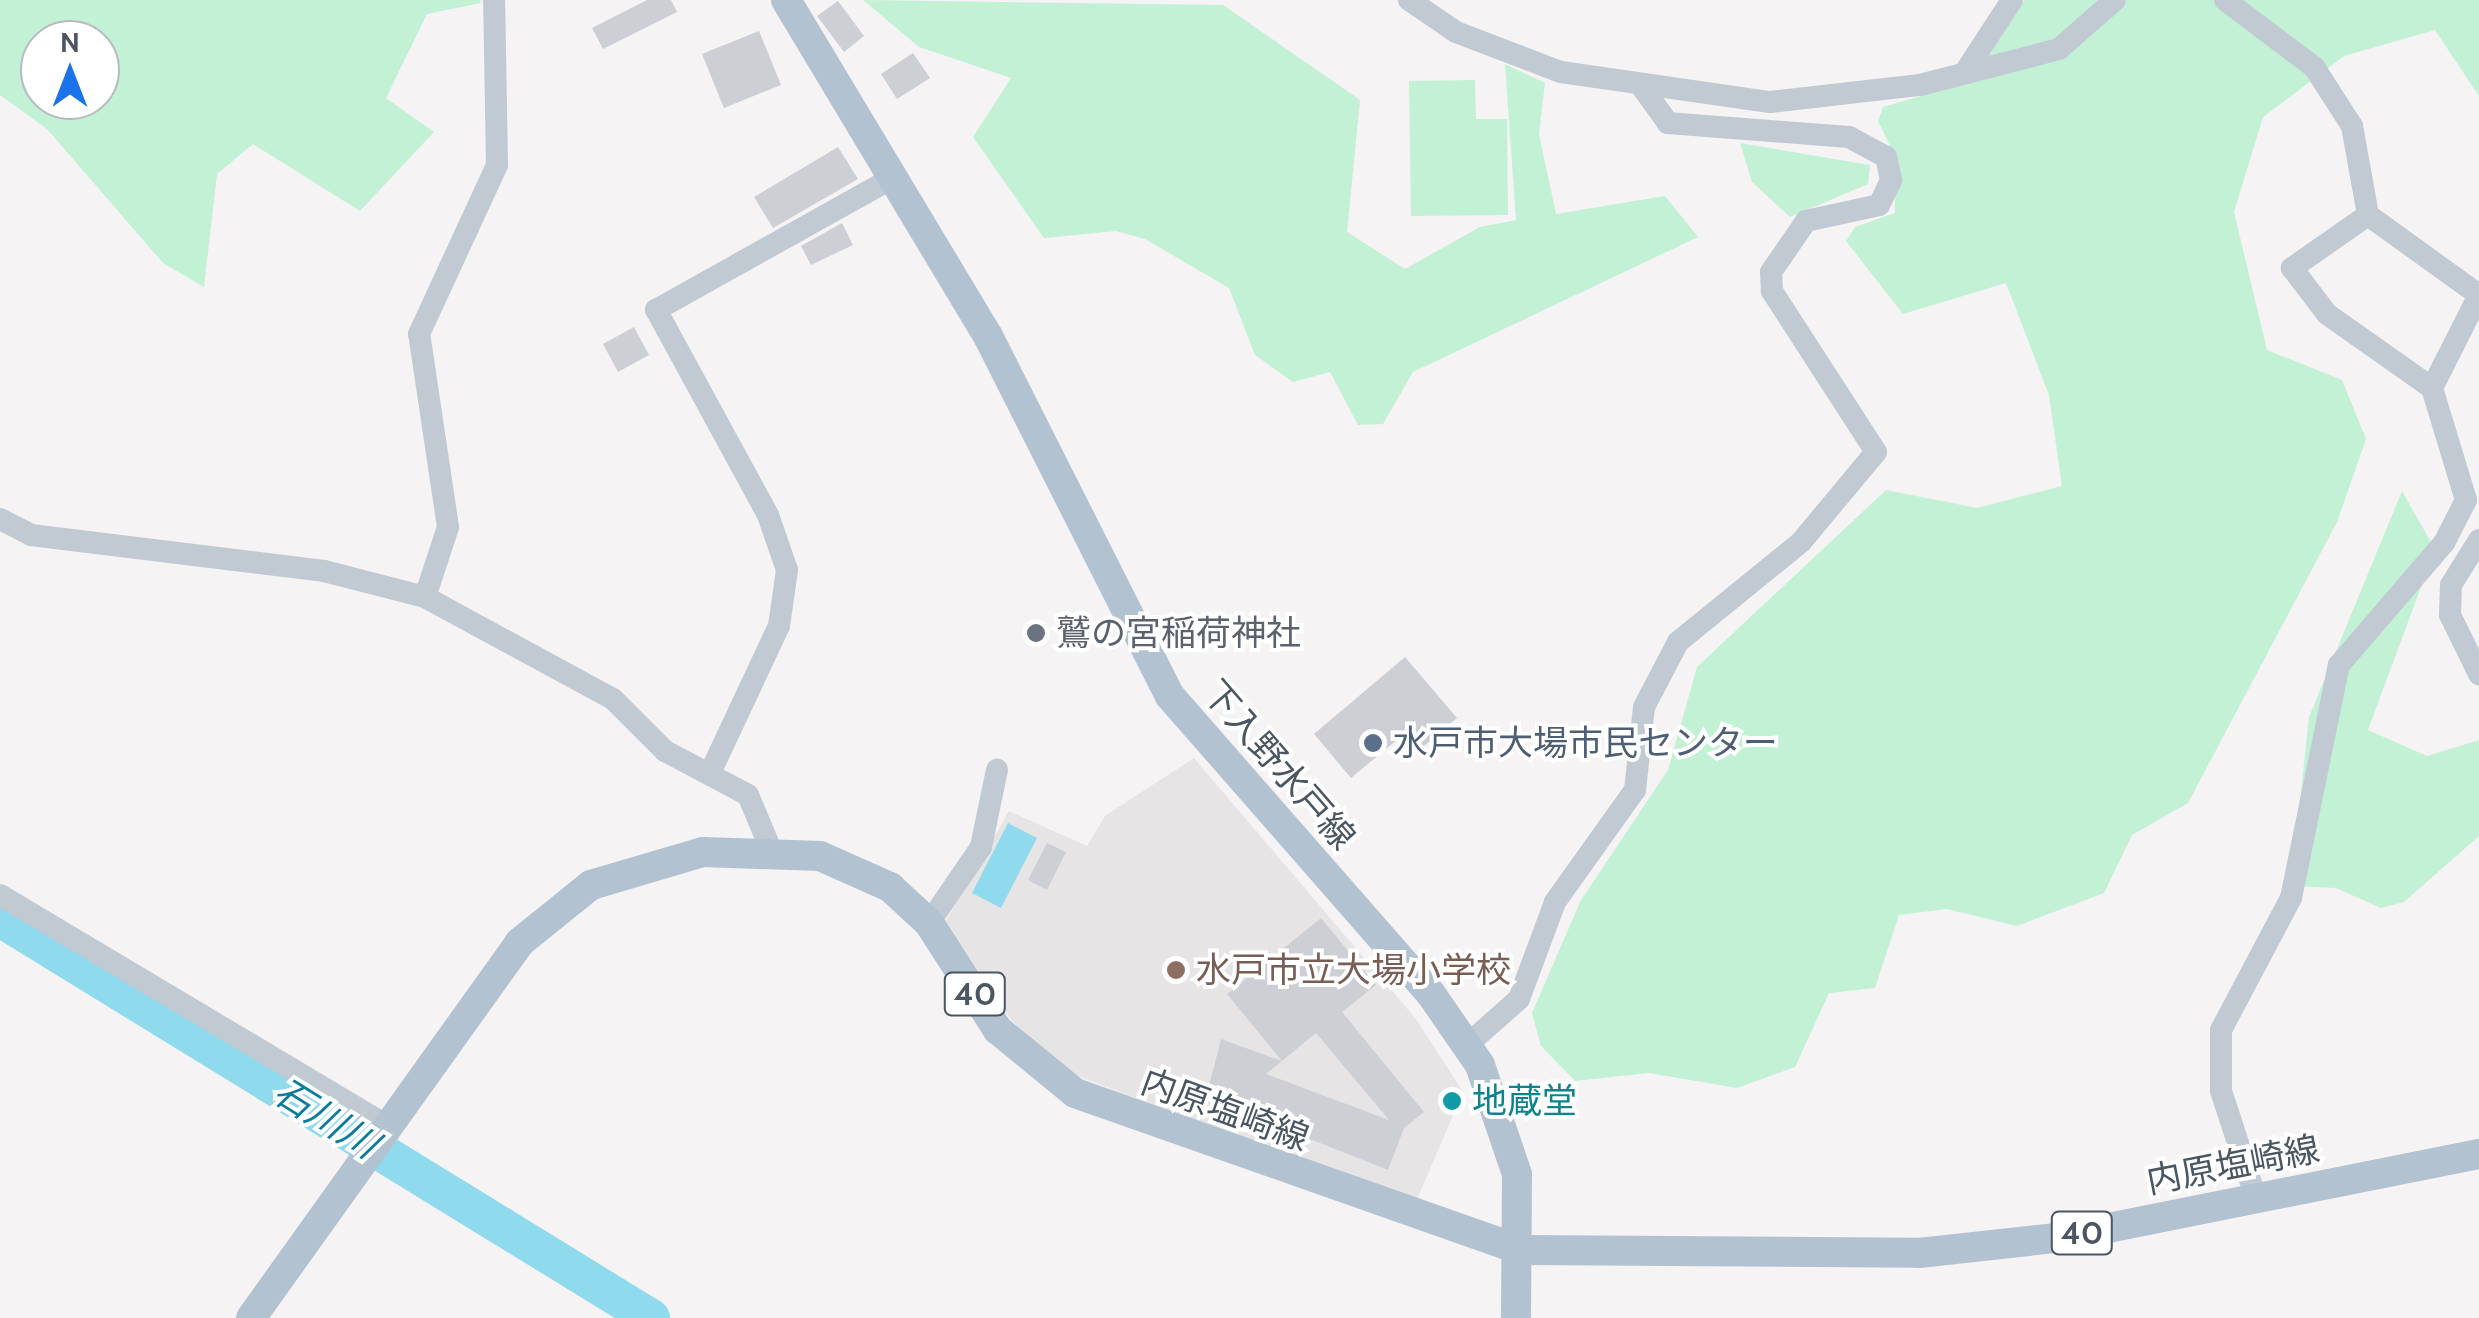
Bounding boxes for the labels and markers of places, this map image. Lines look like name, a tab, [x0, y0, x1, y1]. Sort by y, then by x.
place label: 鷲の宮稲荷神社	[1056, 612, 1301, 654]
marker: 鷲の宮稲荷神社	[1025, 622, 1047, 644]
place label: 水戸市大場市民センター	[1393, 722, 1778, 764]
marker: 水戸市大場市民センター	[1362, 732, 1384, 754]
place label: 水戸市立大場小学校	[1196, 949, 1511, 991]
marker: 水戸市立大場小学校	[1165, 959, 1187, 981]
place label: 地蔵堂	[1472, 1080, 1577, 1122]
marker: 地蔵堂	[1441, 1090, 1463, 1112]

